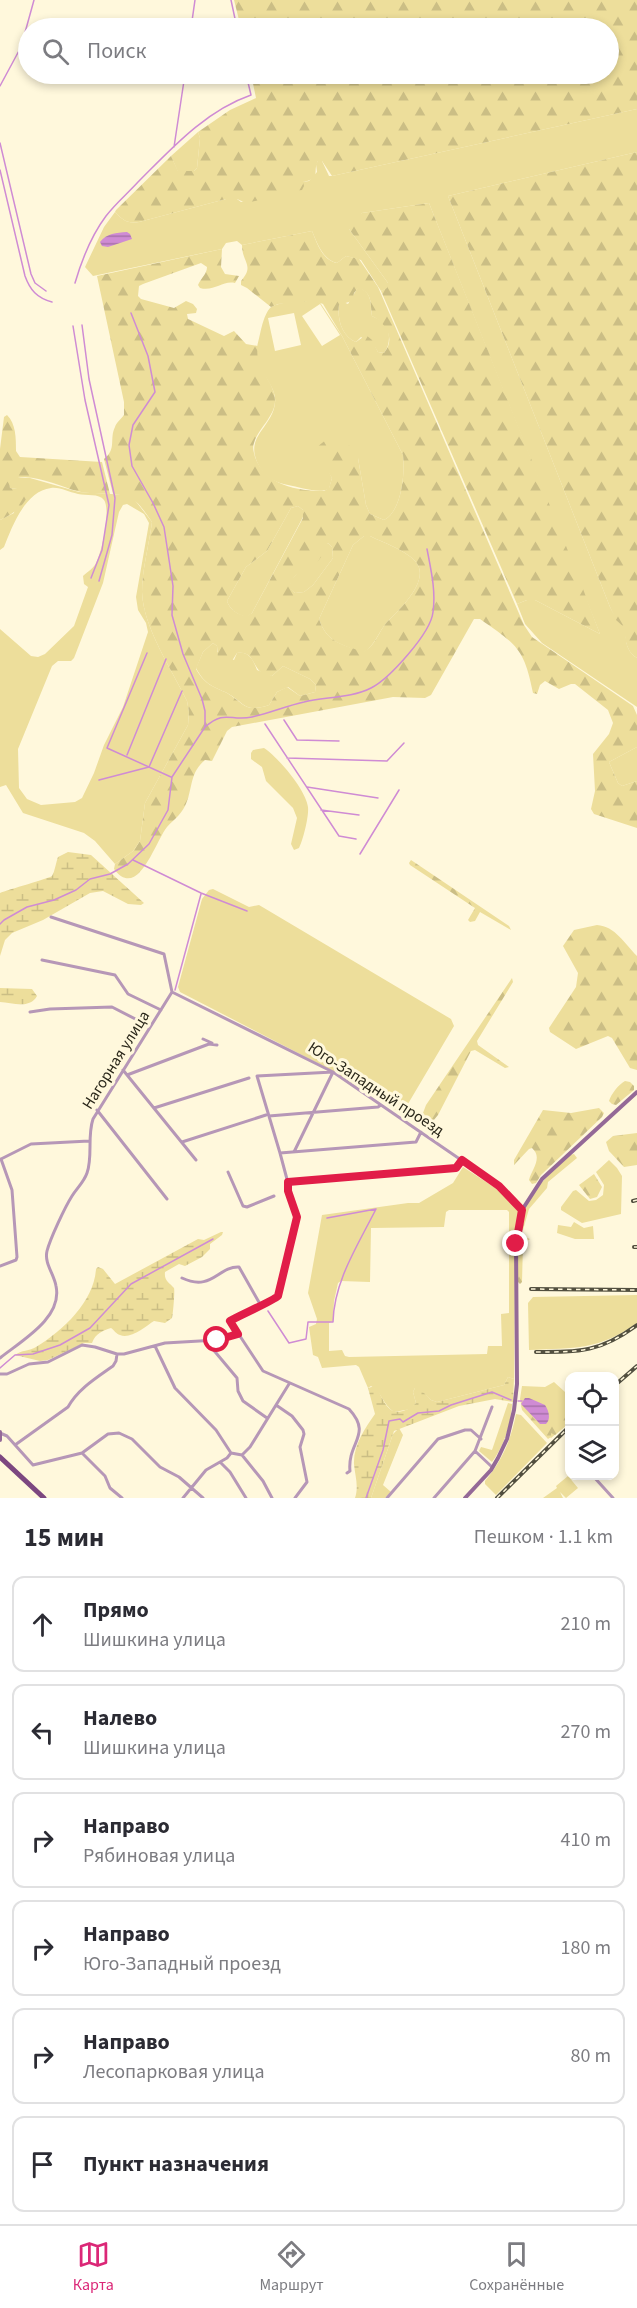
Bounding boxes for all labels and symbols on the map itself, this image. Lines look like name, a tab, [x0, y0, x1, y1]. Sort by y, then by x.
street label: Нагорная улица	[77, 1007, 155, 1113]
street label: Юго-Западный проезд	[304, 1037, 449, 1142]
route end	[502, 1230, 528, 1256]
route start	[203, 1326, 229, 1352]

